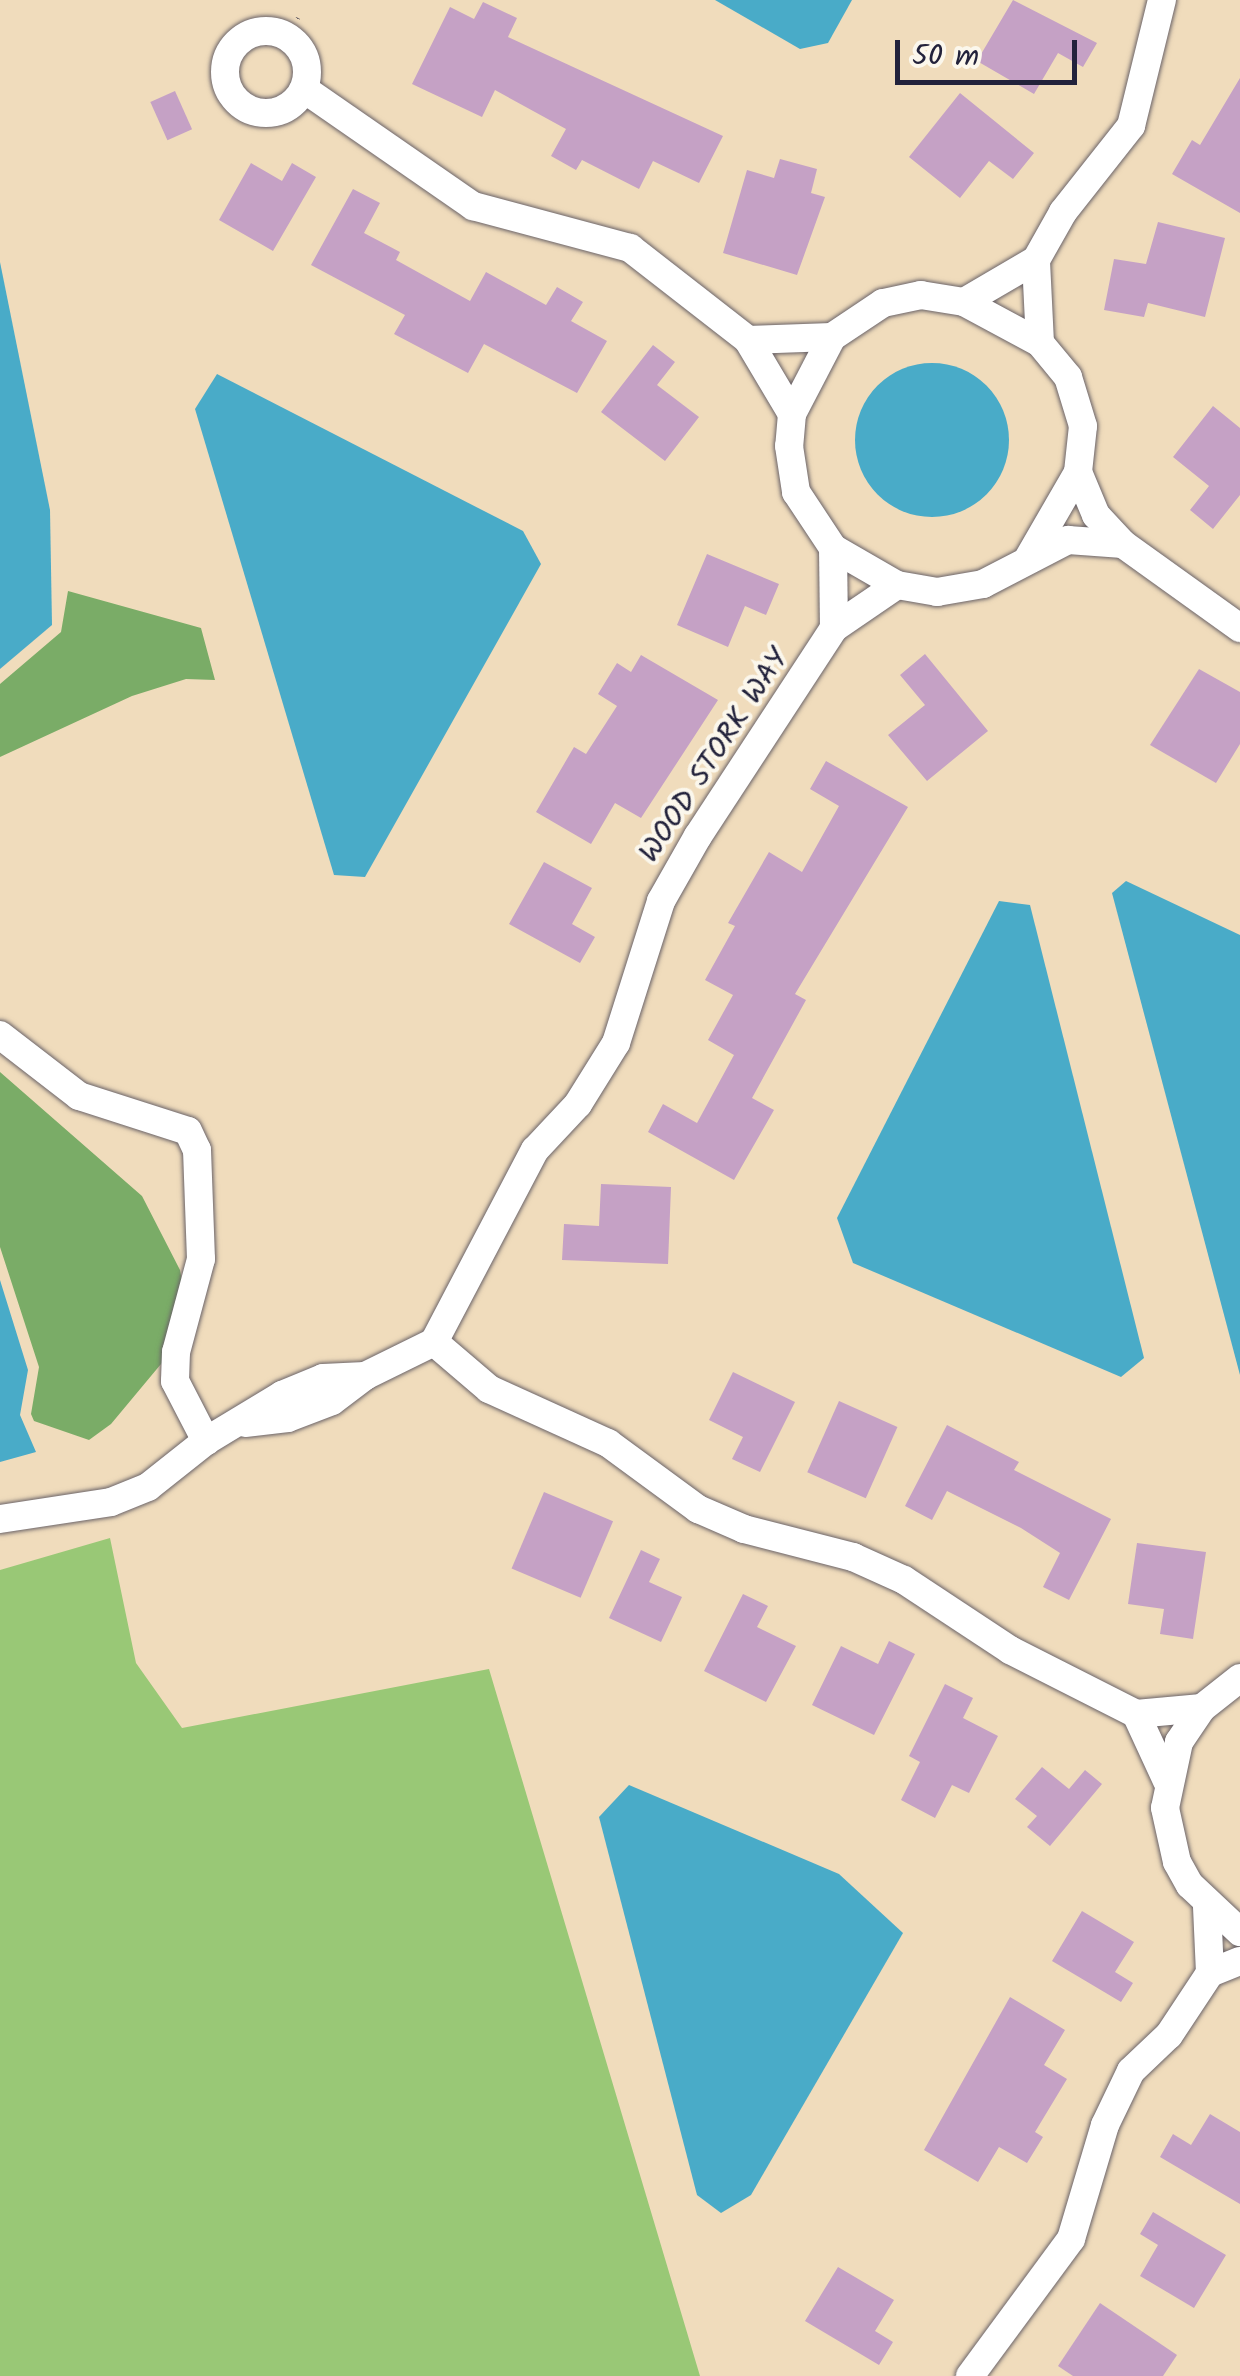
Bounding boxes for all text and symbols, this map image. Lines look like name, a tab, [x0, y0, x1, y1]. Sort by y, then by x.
scale bar	[900, 20, 1082, 82]
text: 50 m	[912, 33, 979, 81]
street label: WOOD STORK WAY	[632, 642, 798, 870]

